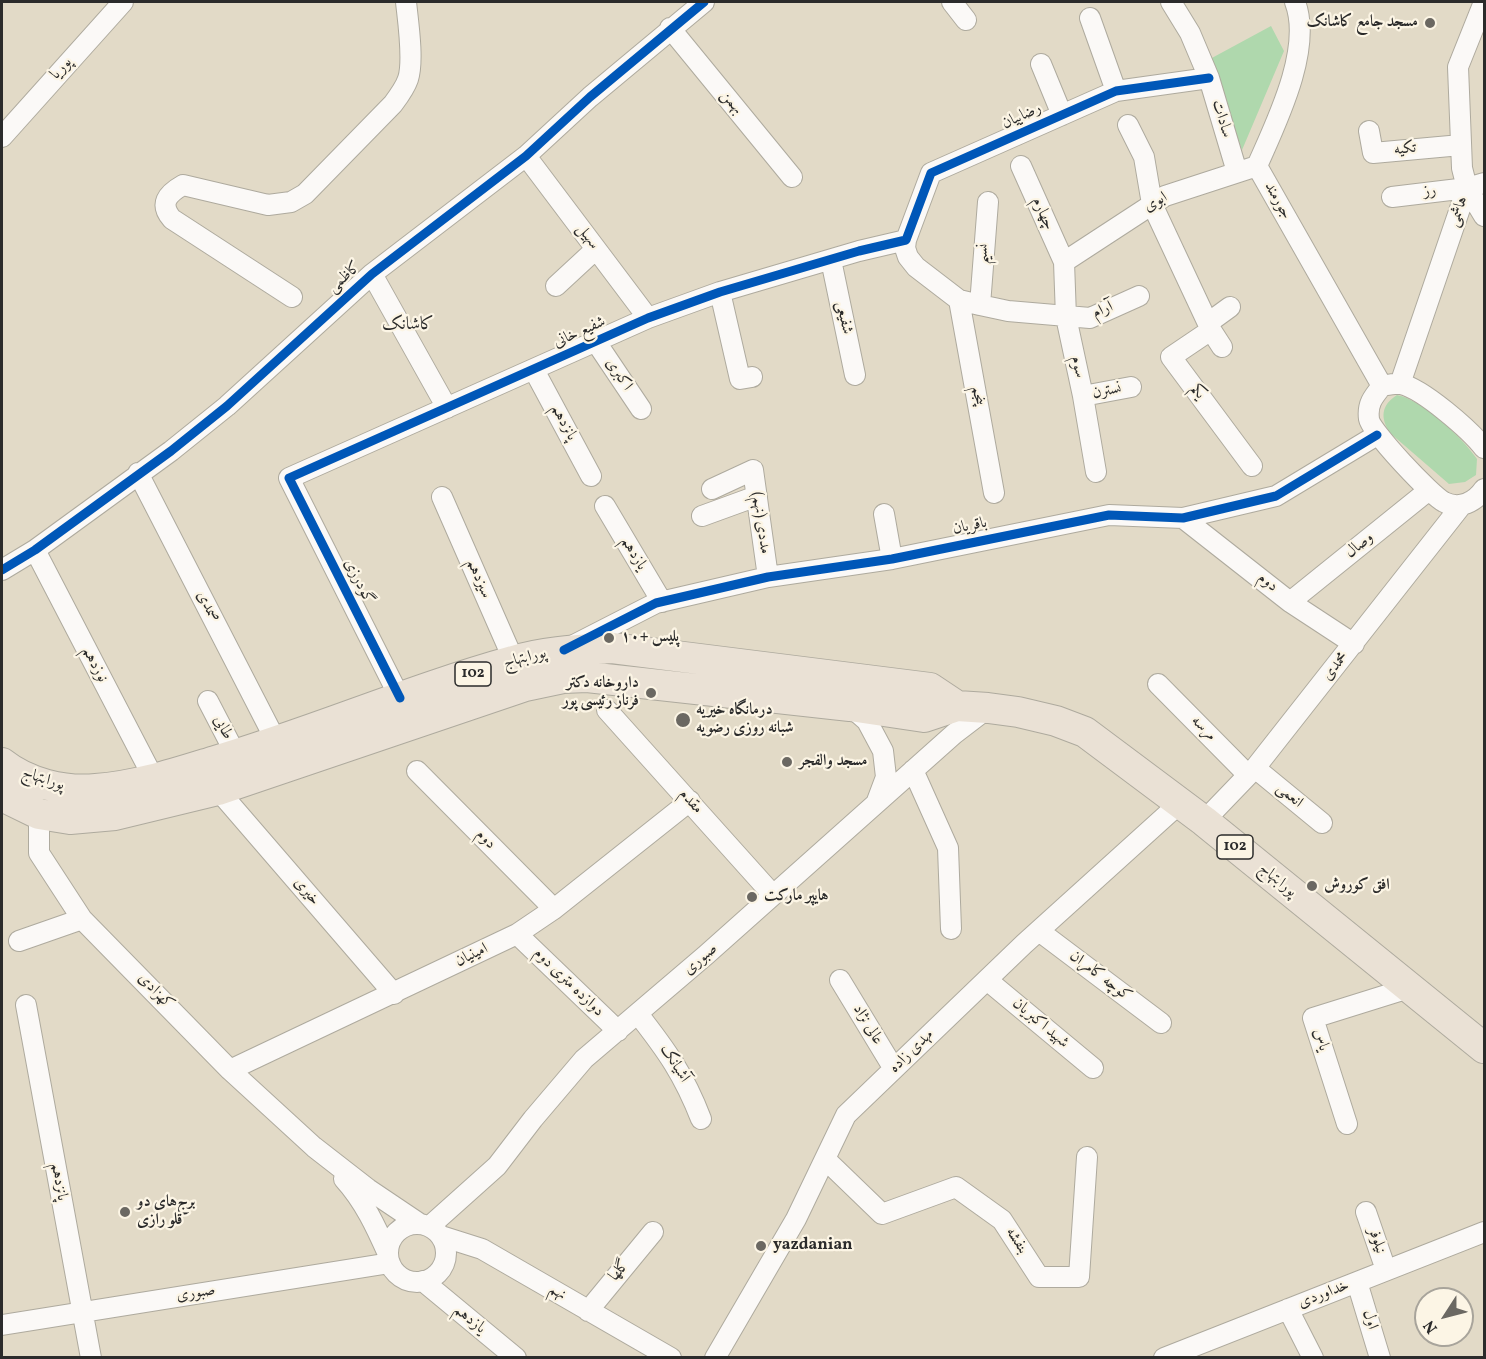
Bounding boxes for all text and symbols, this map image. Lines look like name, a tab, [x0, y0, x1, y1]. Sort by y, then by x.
place label: مسجد جامع کاشانک	[1306, 13, 1418, 33]
marker: مسجد جامع کاشانک	[1423, 16, 1437, 30]
street label: پوریا	[47, 54, 77, 84]
street label: بهمن	[715, 87, 747, 119]
street label: سادات	[1206, 98, 1236, 140]
street label: رضاییان	[999, 100, 1045, 134]
street label: تکیه	[1393, 139, 1417, 161]
street label: جورمند	[1259, 179, 1295, 223]
street label: رز	[1422, 182, 1438, 202]
street label: ابوی	[1141, 189, 1171, 217]
street label: هاشمی	[1445, 194, 1473, 230]
street label: چهارم	[1026, 195, 1058, 233]
street label: سهیل	[571, 220, 603, 254]
street label: نسیم	[974, 243, 994, 265]
street label: کاظمی	[324, 258, 366, 298]
street label: آرام	[1090, 298, 1116, 324]
street label: شفیعی	[830, 300, 856, 336]
street label: شفیع خانی	[551, 313, 609, 353]
district label: کاشانک	[382, 315, 434, 337]
street label: سوم	[1065, 354, 1089, 380]
street label: اکبری	[600, 355, 636, 395]
street label: نسترن	[1091, 380, 1123, 404]
street label: یکم	[1185, 381, 1209, 403]
street label: پنجم	[966, 385, 988, 407]
street label: پانزدهم	[546, 402, 580, 444]
street label: مددی (نهم)	[746, 491, 774, 555]
street label: باقریان	[951, 514, 989, 540]
street label: وصال	[1342, 529, 1378, 563]
street label: یازدهم	[616, 534, 650, 574]
street label: گودرزی	[338, 556, 378, 608]
street label: سیزدهم	[461, 557, 495, 601]
street label: دوم	[1253, 569, 1281, 597]
street label: صمدی	[191, 588, 223, 626]
place label: پلیس +۱۰	[621, 628, 679, 648]
marker: پلیس +۱۰	[602, 631, 616, 645]
street label: نوزدهم	[77, 644, 111, 686]
street label: پورابتهاج	[501, 644, 549, 674]
street label: محمدی	[1319, 649, 1353, 685]
road number: 102	[455, 662, 491, 686]
place label: داروخانه دکتر فرناز رئیسی پور	[562, 674, 639, 712]
marker: داروخانه دکتر فرناز رئیسی پور	[644, 686, 658, 700]
place label: درمانگاه خیریه شبانه روزی رضویه	[696, 701, 794, 739]
marker: درمانگاه خیریه شبانه روزی رضویه	[674, 711, 692, 729]
street label: مرسه	[1186, 712, 1220, 746]
street label: طایی	[208, 713, 236, 743]
place label: مسجد والفجر	[799, 752, 868, 772]
marker: مسجد والفجر	[780, 755, 794, 769]
street label: پورابتهاج	[19, 764, 67, 796]
street label: انعمی	[1272, 779, 1306, 813]
street label: مقدم	[674, 786, 706, 818]
street label: دوم	[471, 826, 499, 854]
road number: 102	[1217, 835, 1253, 859]
street label: پورابتهاج	[1254, 860, 1300, 902]
street label: خیری	[289, 874, 323, 910]
place label: افق کوروش	[1324, 876, 1390, 896]
marker: افق کوروش	[1305, 879, 1319, 893]
place label: هایپر مارکت	[764, 887, 829, 907]
marker: هایپر مارکت	[745, 890, 759, 904]
street label: امینیان	[452, 940, 492, 972]
street label: صبوری	[680, 940, 722, 980]
street label: دوازده متری دوم	[529, 944, 607, 1022]
street label: کوچه کامران	[1065, 947, 1135, 1007]
street label: کهزادی	[133, 970, 177, 1014]
street label: شهید اکبریان	[1008, 995, 1072, 1053]
street label: عالی نژاد	[847, 1001, 887, 1049]
street label: مهدی زاده	[886, 1026, 938, 1078]
street label: یاس	[1308, 1026, 1332, 1054]
street label: آشیانک	[655, 1041, 693, 1087]
street label: پانزدهم	[45, 1162, 71, 1202]
place label: برج‌های دو قلو رازی	[137, 1193, 195, 1231]
marker: برج‌های دو قلو رازی	[118, 1205, 132, 1219]
street label: بنفشه	[1000, 1224, 1032, 1258]
street label: نیلوفر	[1363, 1225, 1389, 1257]
place label: yazdanian	[773, 1236, 853, 1256]
marker: yazdanian	[754, 1239, 768, 1253]
street label: گلها	[606, 1256, 634, 1286]
street label: خداوردی	[1296, 1277, 1352, 1313]
street label: نهم	[545, 1280, 569, 1306]
street label: صبوری	[175, 1281, 217, 1307]
north arrow	[1414, 1287, 1474, 1347]
street label: یازدهم	[449, 1301, 489, 1339]
street label: اول	[1357, 1308, 1381, 1332]
text: N	[1419, 1315, 1443, 1338]

